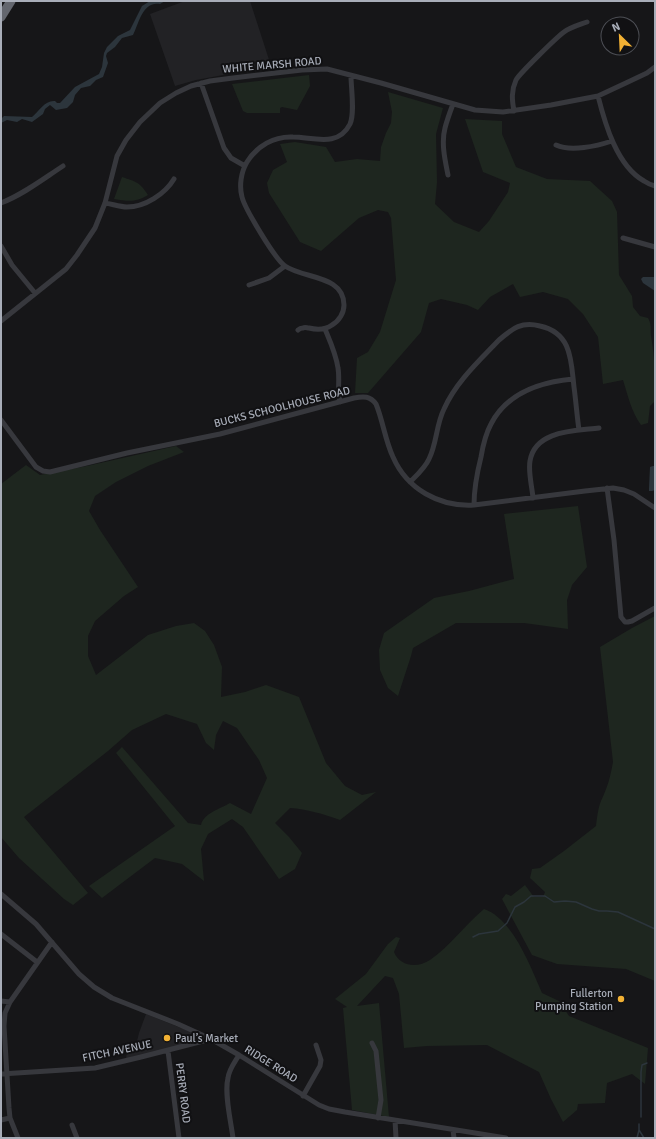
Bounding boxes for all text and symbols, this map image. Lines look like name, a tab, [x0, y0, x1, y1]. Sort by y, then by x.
north arrow	[600, 16, 640, 56]
text: N	[610, 20, 622, 35]
street label: WHITE MARSH ROAD	[222, 54, 322, 76]
street label: BUCKS SCHOOLHOUSE ROAD	[212, 384, 352, 430]
place label: Fullerton Pumping Station	[535, 987, 613, 1013]
marker: Fullerton Pumping Station	[616, 994, 626, 1004]
place label: Paul’s Market	[175, 1032, 238, 1045]
marker: Paul’s Market	[162, 1033, 172, 1043]
street label: FITCH AVENUE	[81, 1037, 153, 1065]
street label: RIDGE ROAD	[242, 1043, 300, 1085]
street label: PERRY ROAD	[173, 1062, 193, 1124]

